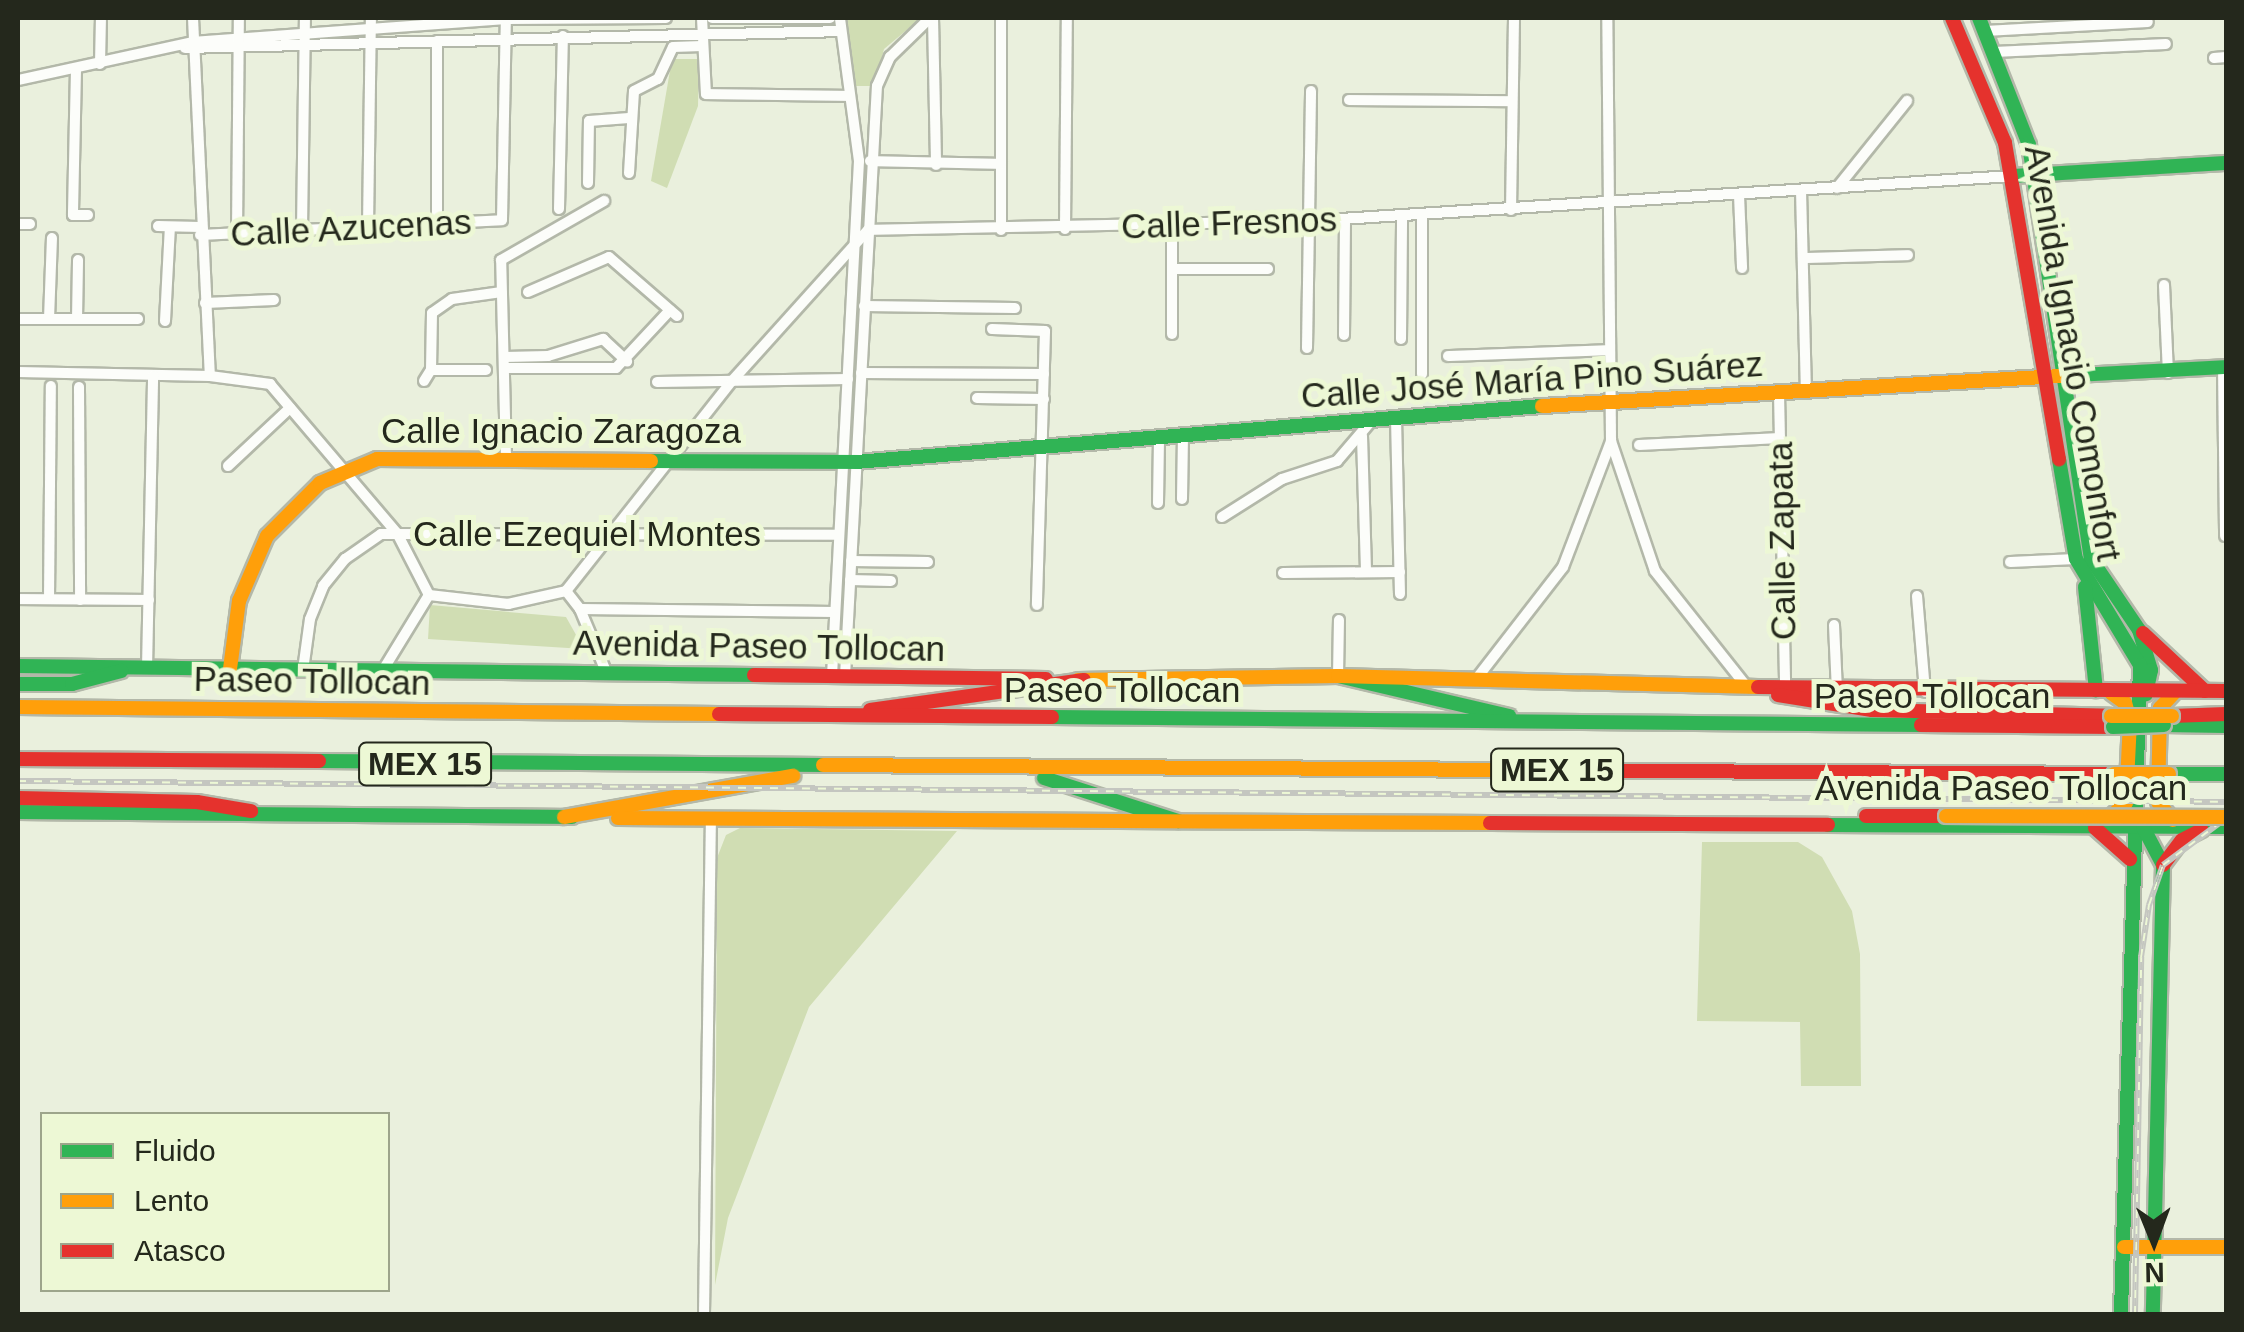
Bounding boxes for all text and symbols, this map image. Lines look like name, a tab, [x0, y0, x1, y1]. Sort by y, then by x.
street label: Avenida Ignacio Comonfort	[2016, 142, 2130, 564]
street label: Calle Fresnos	[1120, 198, 1338, 248]
street label: Calle Azucenas	[228, 201, 474, 255]
street label: Calle José María Pino Suárez	[1300, 343, 1764, 417]
street label: Calle Ignacio Zaragoza	[381, 410, 741, 452]
street label: Calle Zapata	[1759, 441, 1805, 641]
street label: Calle Ezequiel Montes	[413, 513, 761, 555]
street label: Avenida Paseo Tollocan	[572, 622, 946, 670]
street label: Paseo Tollocan	[193, 658, 431, 704]
street label: Paseo Tollocan	[1003, 669, 1241, 711]
street label: Paseo Tollocan	[1813, 675, 2051, 717]
road number: MEX 15	[358, 737, 492, 791]
road number: MEX 15	[1490, 743, 1624, 797]
street label: Avenida Paseo Tollocan	[1815, 767, 2187, 809]
legend	[40, 1112, 390, 1292]
text: Fluido	[134, 1134, 216, 1167]
text: Lento	[134, 1184, 209, 1217]
north arrow	[2104, 1192, 2204, 1292]
text: Atasco	[134, 1234, 226, 1267]
text: N	[2144, 1257, 2165, 1288]

